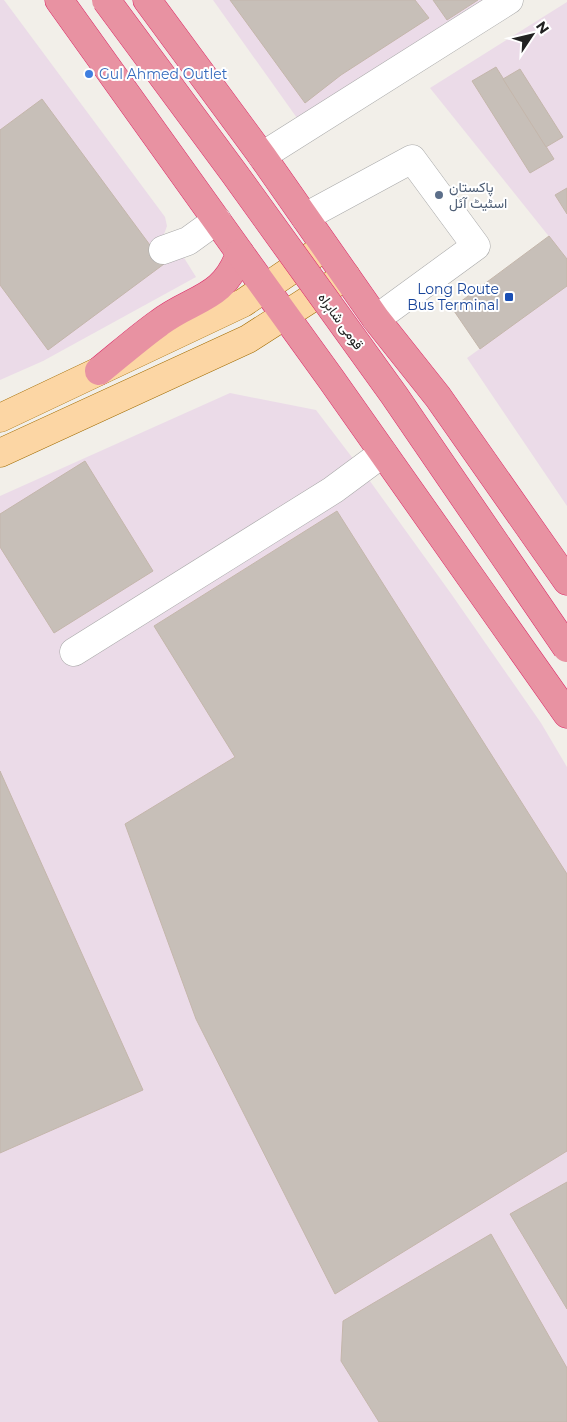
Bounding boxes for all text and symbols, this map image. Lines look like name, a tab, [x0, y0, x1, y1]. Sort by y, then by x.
north arrow	[507, 10, 557, 60]
text: N	[532, 18, 553, 37]
place label: Gul Ahmed Outlet	[99, 65, 228, 83]
marker: Gul Ahmed Outlet	[83, 68, 95, 80]
place label: پاکستان اسٹیٹ آئل	[449, 178, 507, 212]
marker: پاکستان اسٹیٹ آئل	[433, 189, 445, 201]
place label: Long Route Bus Terminal	[407, 280, 499, 314]
street label: قومی شاہراہ	[313, 289, 368, 354]
marker: Long Route Bus Terminal	[503, 291, 515, 303]

